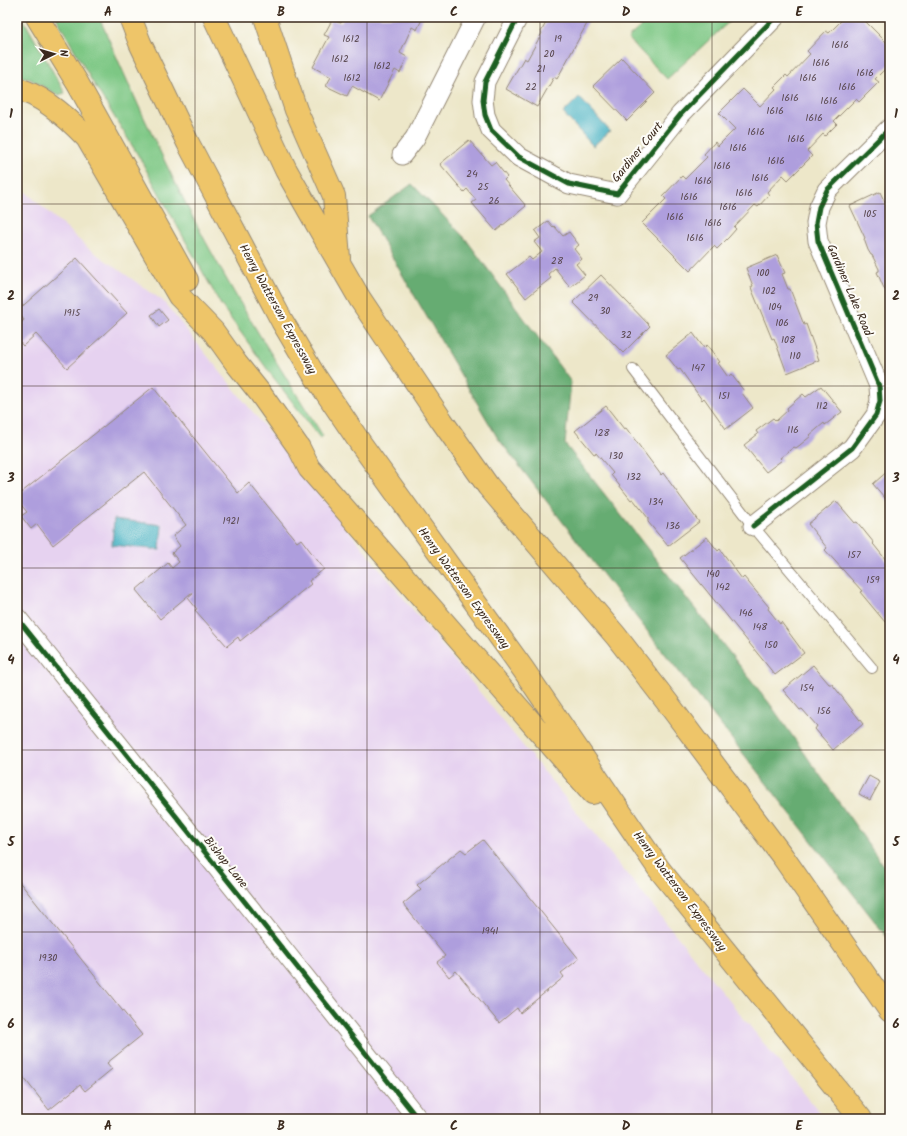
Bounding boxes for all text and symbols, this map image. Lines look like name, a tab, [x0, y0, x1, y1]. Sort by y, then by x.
text: A	[104, 2, 112, 23]
text: B	[277, 2, 285, 23]
text: C	[450, 2, 458, 23]
text: D	[622, 2, 631, 23]
text: E	[795, 2, 803, 23]
house number: 1612	[342, 31, 360, 47]
house number: 19	[554, 31, 562, 47]
north arrow	[34, 34, 74, 74]
house number: 1616	[831, 37, 849, 53]
house number: 20	[544, 46, 554, 62]
text: N	[54, 49, 72, 58]
house number: 1612	[331, 51, 349, 67]
house number: 1616	[812, 55, 830, 71]
house number: 1612	[373, 58, 391, 74]
house number: 21	[537, 61, 545, 77]
house number: 1616	[856, 65, 874, 81]
house number: 1612	[343, 70, 361, 86]
house number: 1616	[799, 70, 817, 86]
house number: 22	[525, 79, 537, 95]
house number: 1616	[838, 79, 856, 95]
house number: 1616	[781, 90, 799, 106]
house number: 1616	[820, 93, 838, 109]
house number: 1616	[766, 103, 784, 119]
text: 1	[9, 104, 13, 125]
text: 1	[894, 104, 898, 125]
house number: 1616	[805, 110, 823, 126]
street label: Gardiner Court	[607, 118, 668, 187]
house number: 1616	[747, 124, 765, 140]
house number: 1616	[787, 131, 805, 147]
house number: 1616	[729, 140, 747, 156]
house number: 1616	[767, 153, 785, 169]
house number: 1616	[713, 158, 731, 174]
house number: 24	[466, 166, 478, 182]
house number: 1616	[751, 170, 769, 186]
house number: 1616	[694, 173, 712, 189]
house number: 25	[477, 179, 489, 195]
house number: 1616	[735, 185, 753, 201]
house number: 1616	[680, 189, 698, 205]
house number: 26	[488, 193, 500, 209]
house number: 1616	[719, 199, 737, 215]
house number: 105	[863, 206, 877, 222]
house number: 1616	[666, 209, 684, 225]
house number: 1616	[704, 215, 722, 231]
house number: 1616	[686, 230, 704, 246]
street label: Henry Watterson Expressway	[234, 241, 322, 378]
street label: Gardiner Lake Road	[822, 241, 878, 340]
house number: 28	[551, 253, 564, 269]
house number: 100	[756, 265, 770, 281]
house number: 102	[762, 283, 776, 299]
text: 2	[7, 286, 15, 307]
text: 2	[892, 286, 900, 307]
house number: 29	[588, 290, 598, 306]
house number: 104	[768, 299, 782, 315]
house number: 30	[600, 303, 610, 319]
house number: 1915	[64, 305, 81, 321]
house number: 106	[775, 315, 789, 331]
house number: 32	[620, 327, 632, 343]
house number: 108	[781, 332, 796, 348]
house number: 110	[789, 348, 801, 364]
house number: 147	[691, 360, 705, 376]
house number: 151	[718, 388, 730, 404]
house number: 112	[816, 398, 828, 414]
house number: 116	[787, 422, 799, 438]
house number: 128	[595, 425, 610, 441]
house number: 130	[609, 448, 623, 464]
text: 3	[6, 468, 15, 489]
text: 3	[891, 468, 900, 489]
house number: 132	[627, 469, 642, 485]
house number: 134	[649, 494, 664, 510]
house number: 1921	[223, 513, 239, 529]
house number: 136	[666, 518, 680, 534]
street label: Henry Watterson Expressway	[413, 523, 515, 653]
house number: 157	[847, 547, 861, 563]
house number: 140	[706, 566, 720, 582]
house number: 159	[866, 572, 880, 588]
house number: 142	[716, 579, 730, 595]
house number: 146	[739, 605, 753, 621]
house number: 148	[753, 619, 768, 635]
house number: 150	[764, 637, 778, 653]
text: 4	[7, 650, 15, 671]
text: 4	[892, 650, 900, 671]
house number: 154	[800, 680, 814, 696]
house number: 156	[817, 703, 831, 719]
street label: Henry Watterson Expressway	[628, 827, 731, 956]
text: 5	[7, 832, 16, 853]
street label: Bishop Lane	[199, 832, 253, 893]
text: 5	[892, 832, 901, 853]
house number: 1941	[482, 923, 498, 939]
house number: 1930	[39, 950, 57, 966]
text: 6	[7, 1014, 15, 1035]
text: 6	[892, 1014, 900, 1035]
text: A	[104, 1116, 112, 1136]
text: B	[277, 1116, 285, 1136]
text: C	[450, 1116, 458, 1136]
text: D	[622, 1116, 631, 1136]
text: E	[795, 1116, 803, 1136]

